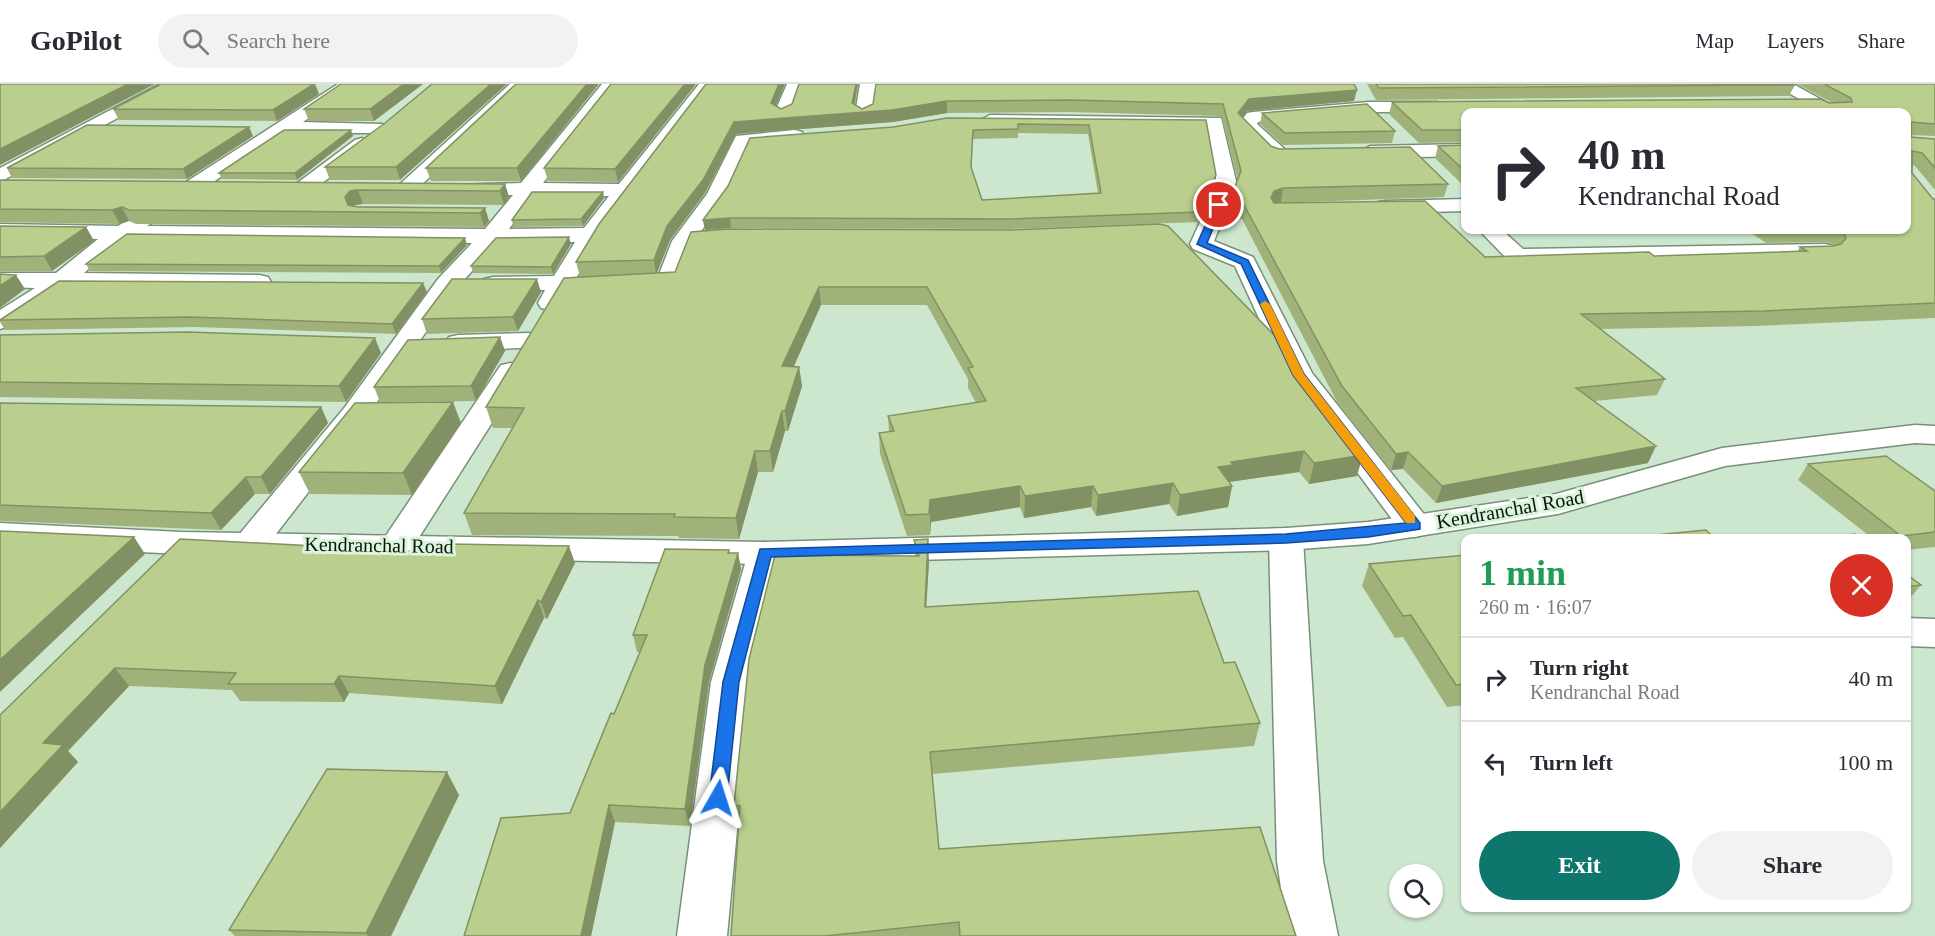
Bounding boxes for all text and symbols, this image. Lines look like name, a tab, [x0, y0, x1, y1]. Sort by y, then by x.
search box	[158, 14, 578, 68]
text: GoPilot	[30, 25, 122, 56]
icon: search	[179, 25, 212, 58]
text: Search here	[227, 28, 330, 53]
text: Map	[1696, 29, 1734, 53]
text: Layers	[1767, 29, 1824, 53]
text: Share	[1857, 29, 1905, 53]
icon: right	[1479, 132, 1557, 210]
text: 40 m	[1578, 132, 1666, 178]
pin	[1193, 179, 1244, 230]
text: Kendranchal Road	[1578, 181, 1780, 211]
icon: arrive	[1202, 188, 1235, 221]
street label: Kendranchal Road	[1435, 485, 1585, 533]
street label: Kendranchal Road	[304, 533, 454, 557]
text: 1 min	[1479, 553, 1566, 593]
button: close	[1830, 554, 1893, 617]
text: 260 m · 16:07	[1479, 596, 1592, 618]
text: Turn right	[1530, 655, 1629, 680]
icon: right	[1479, 663, 1512, 696]
text: 40 m	[1848, 666, 1893, 691]
text: Kendranchal Road	[1530, 681, 1679, 703]
icon: left	[1479, 747, 1512, 780]
text: Turn left	[1530, 750, 1613, 775]
text: 100 m	[1837, 750, 1893, 775]
position arrow	[686, 766, 750, 830]
button: Exit	[1479, 831, 1680, 900]
button: Share	[1692, 831, 1893, 900]
map controls	[1389, 864, 1443, 918]
button: search	[1389, 864, 1443, 918]

